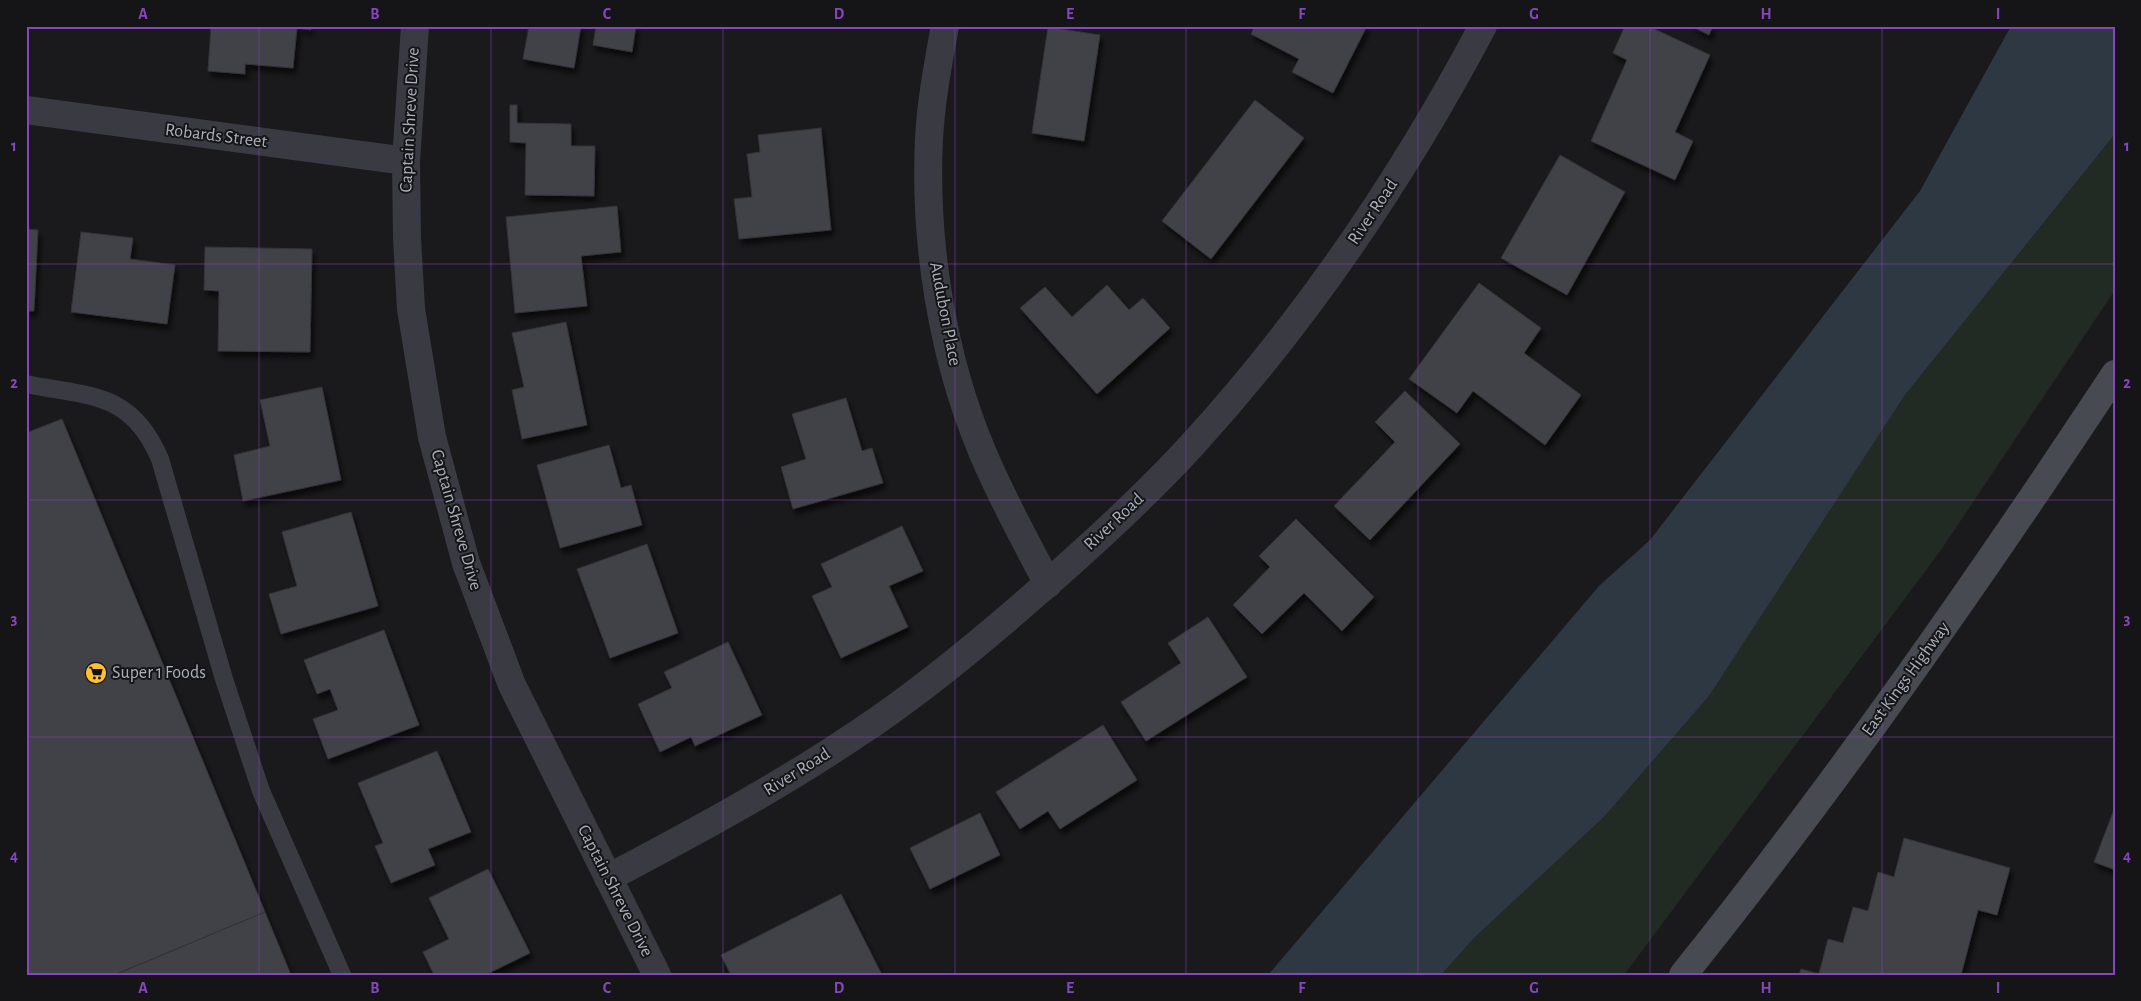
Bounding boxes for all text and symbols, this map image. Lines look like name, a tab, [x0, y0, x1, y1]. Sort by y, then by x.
text: A	[138, 6, 148, 22]
text: B	[370, 6, 380, 22]
text: C	[603, 6, 612, 22]
text: D	[834, 6, 845, 22]
text: E	[1066, 6, 1074, 22]
text: F	[1298, 6, 1306, 22]
text: G	[1529, 6, 1539, 22]
text: H	[1760, 6, 1772, 22]
text: I	[1996, 6, 2000, 22]
street label: Captain Shreve Drive	[397, 47, 423, 193]
street label: Robards Street	[164, 121, 268, 151]
text: 1	[11, 138, 17, 154]
text: 1	[2124, 138, 2130, 154]
street label: River Road	[1345, 176, 1401, 248]
street label: Audubon Place	[926, 261, 964, 367]
text: 2	[10, 375, 18, 391]
text: 2	[2123, 375, 2131, 391]
street label: Captain Shreve Drive	[427, 448, 485, 592]
street label: River Road	[1081, 490, 1147, 554]
text: 3	[11, 611, 18, 627]
text: 3	[2124, 611, 2131, 627]
street label: East Kings Highway	[1859, 618, 1953, 739]
supermarket icon: Super 1 Foods	[84, 661, 108, 685]
place label: Super 1 Foods	[112, 664, 206, 682]
street label: River Road	[761, 745, 833, 799]
street label: Captain Shreve Drive	[574, 822, 656, 960]
text: 4	[10, 848, 18, 864]
text: 4	[2123, 848, 2131, 864]
text: A	[138, 980, 148, 996]
text: B	[370, 980, 380, 996]
text: C	[603, 980, 612, 996]
text: D	[834, 980, 845, 996]
text: E	[1066, 980, 1074, 996]
text: F	[1298, 980, 1306, 996]
text: G	[1529, 980, 1539, 996]
text: H	[1760, 980, 1772, 996]
text: I	[1996, 980, 2000, 996]

